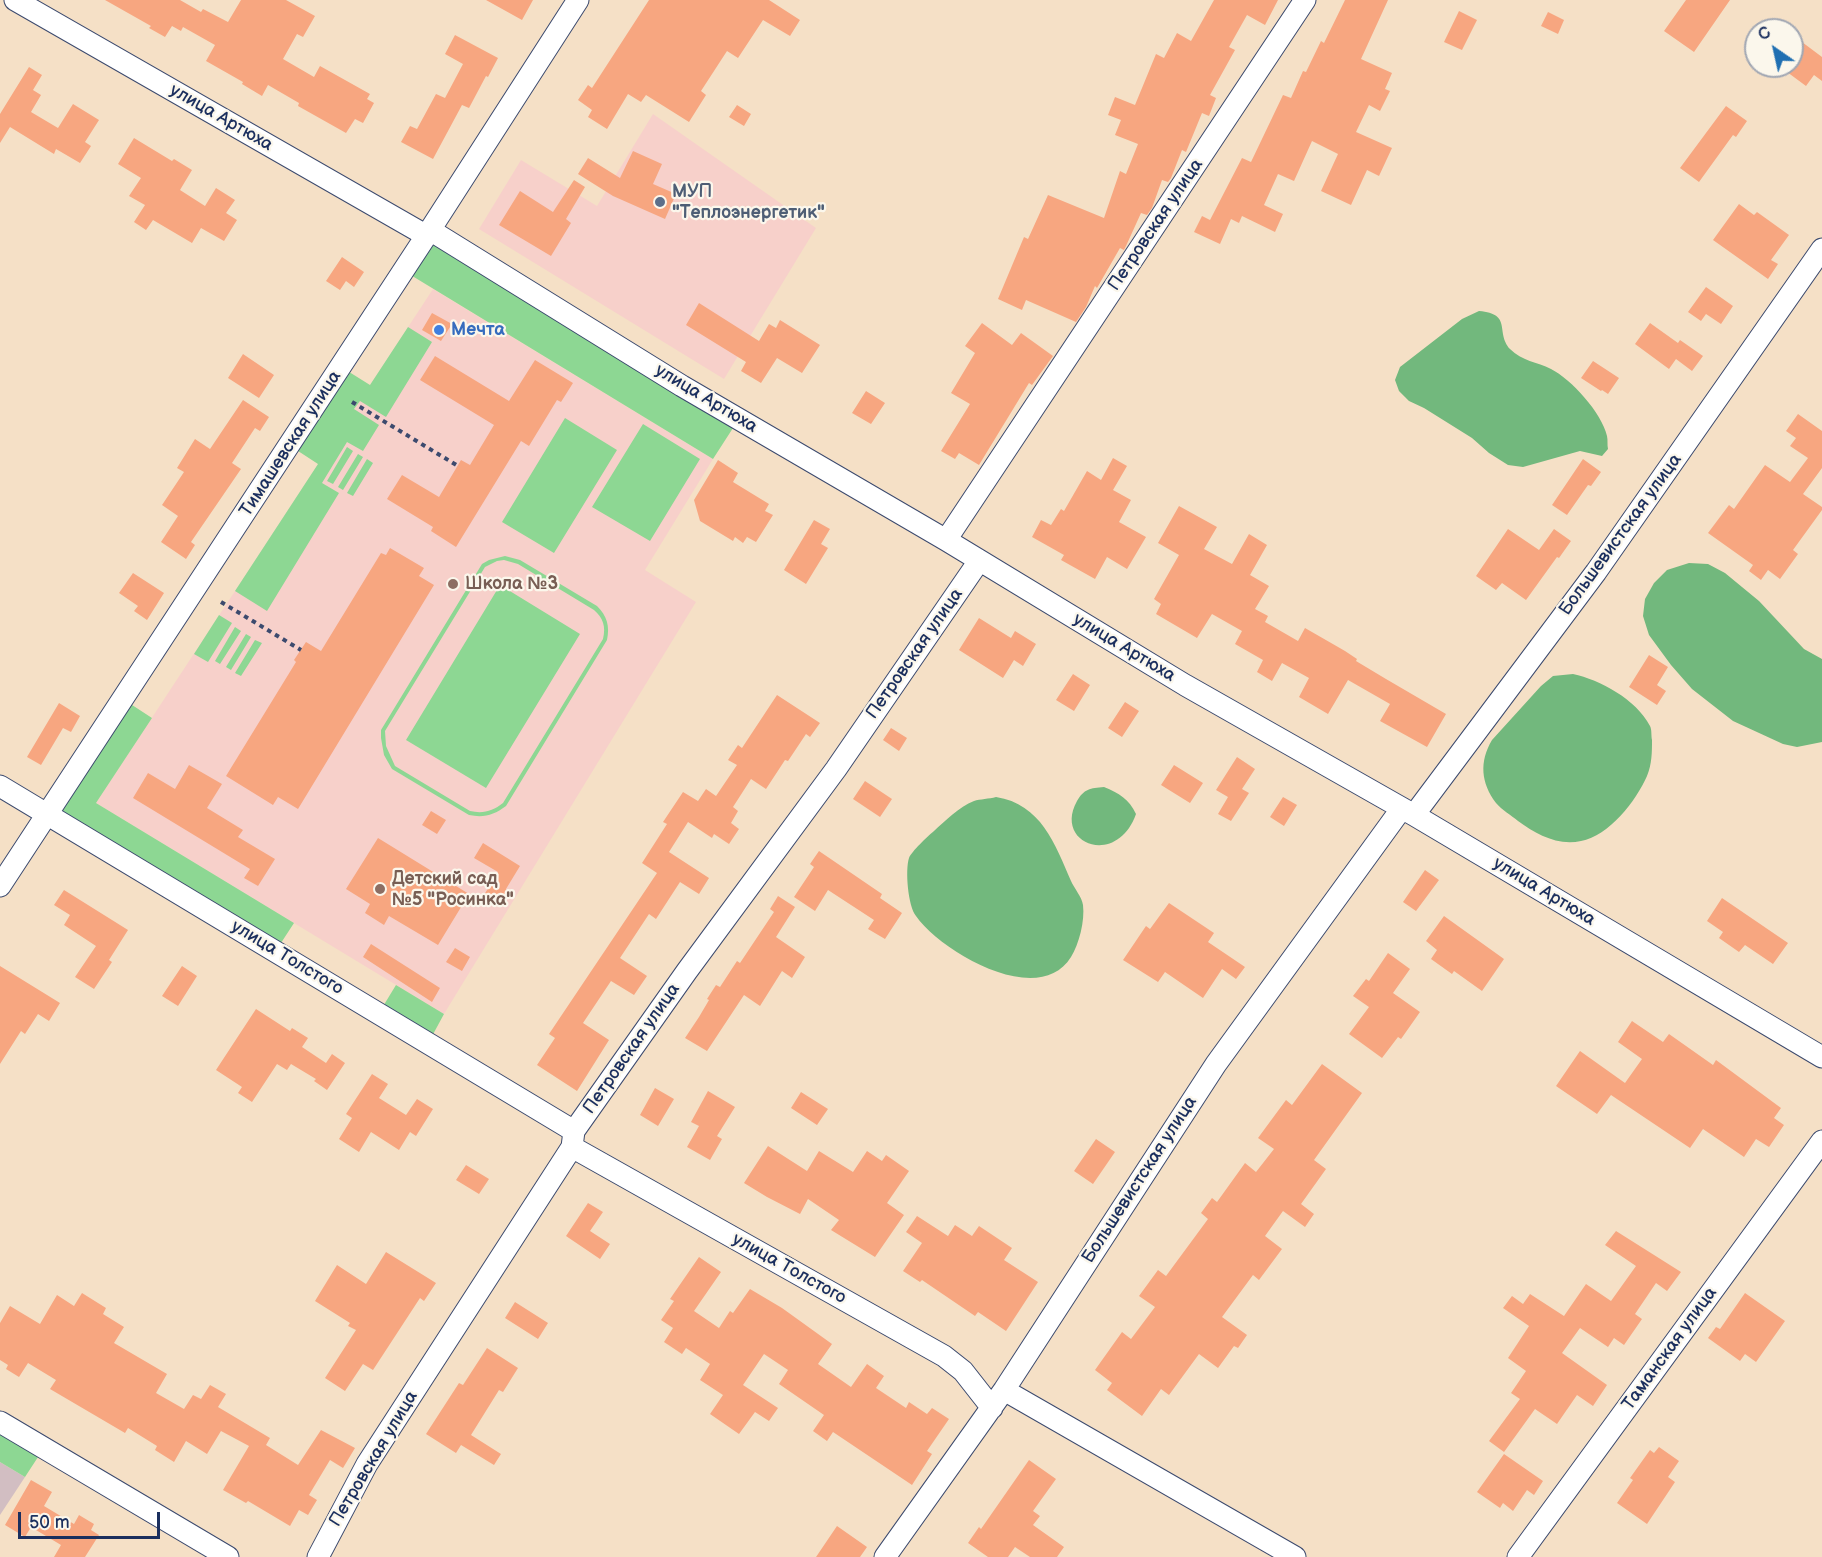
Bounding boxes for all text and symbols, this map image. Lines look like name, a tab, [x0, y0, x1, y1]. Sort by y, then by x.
north arrow	[1744, 18, 1804, 78]
text: С	[1755, 23, 1775, 45]
street label: улица Артюха	[166, 80, 276, 156]
street label: Петровская улица	[1104, 155, 1208, 295]
place label: МУП "Теплоэнергетик"	[672, 181, 825, 224]
marker: МУП "Теплоэнергетик"	[653, 195, 667, 209]
place label: Мечта	[451, 319, 505, 341]
marker: Мечта	[432, 323, 446, 337]
street label: улица Артюха	[651, 360, 761, 438]
street label: Тимашевская улица	[236, 367, 346, 521]
street label: Большевистская улица	[1555, 450, 1687, 620]
place label: Школа №3	[465, 573, 558, 595]
marker: Школа №3	[446, 577, 460, 591]
street label: Петровская улица	[862, 585, 968, 723]
street label: улица Артюха	[1069, 609, 1179, 687]
street label: улица Артюха	[1489, 853, 1599, 931]
place label: Детский сад №5 "Росинка"	[392, 868, 514, 910]
marker: Детский сад №5 "Росинка"	[373, 882, 387, 896]
street label: улица Толстого	[227, 916, 347, 1000]
street label: Петровская улица	[579, 980, 685, 1118]
street label: Большевистская улица	[1078, 1093, 1202, 1267]
street label: улица Толстого	[728, 1229, 850, 1309]
street label: Таманская улица	[1618, 1283, 1722, 1415]
street label: Петровская улица	[325, 1387, 423, 1531]
scale bar	[21, 1500, 164, 1538]
text: 50 m	[29, 1512, 70, 1533]

